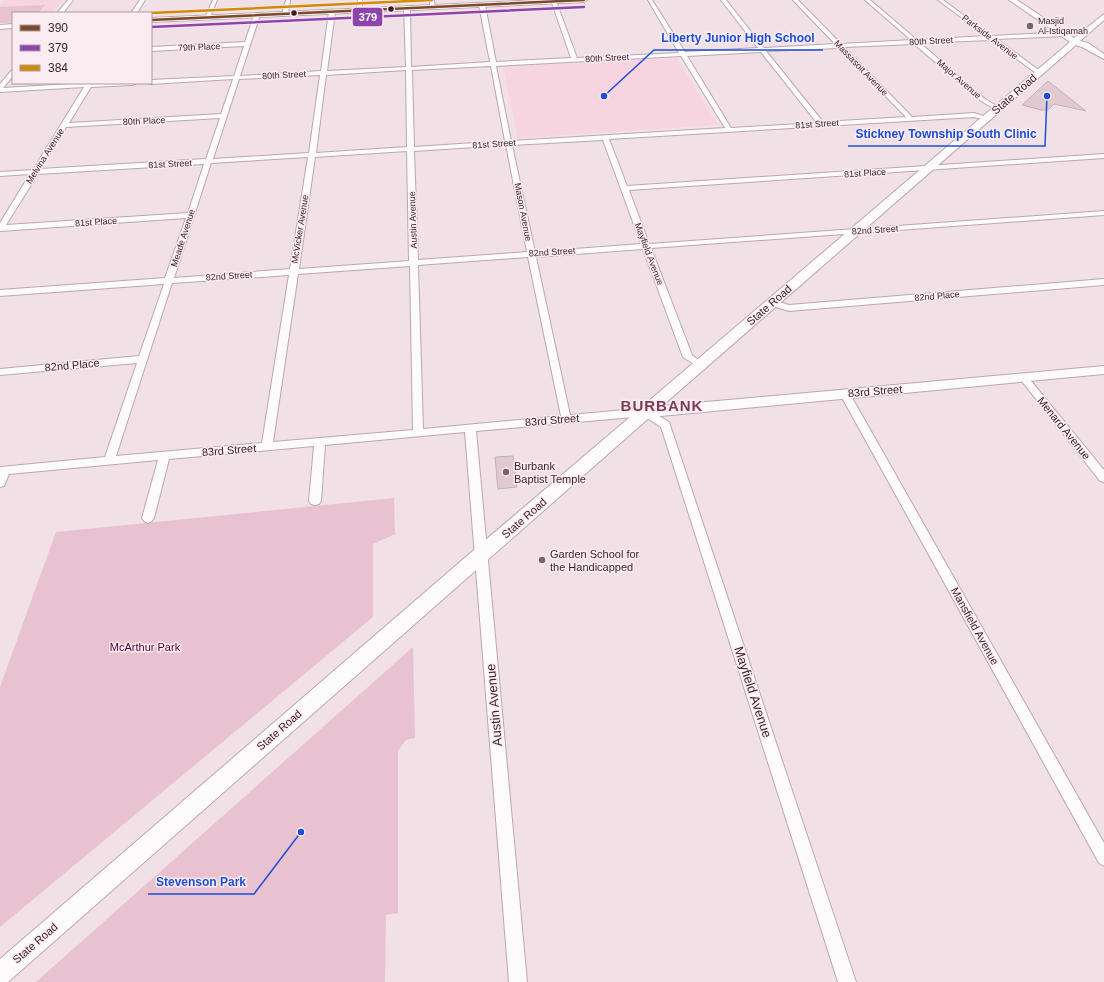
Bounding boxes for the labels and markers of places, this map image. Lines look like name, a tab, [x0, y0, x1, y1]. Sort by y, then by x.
unlabelled marker	[386, 4, 396, 14]
unlabelled marker	[289, 8, 299, 18]
place label: Masjid Al-Istiqamah	[1038, 16, 1088, 36]
marker: Masjid Al-Istiqamah	[1025, 21, 1035, 31]
callout: Liberty Junior High School	[654, 26, 823, 50]
callout: Stickney Township South Clinic	[848, 122, 1045, 146]
place label: Burbank Baptist Temple	[514, 460, 586, 485]
marker: Burbank Baptist Temple	[501, 467, 511, 477]
place label: Garden School for the Handicapped	[550, 548, 640, 573]
marker: Garden School for the Handicapped	[537, 555, 547, 565]
callout: Stevenson Park	[148, 870, 254, 894]

